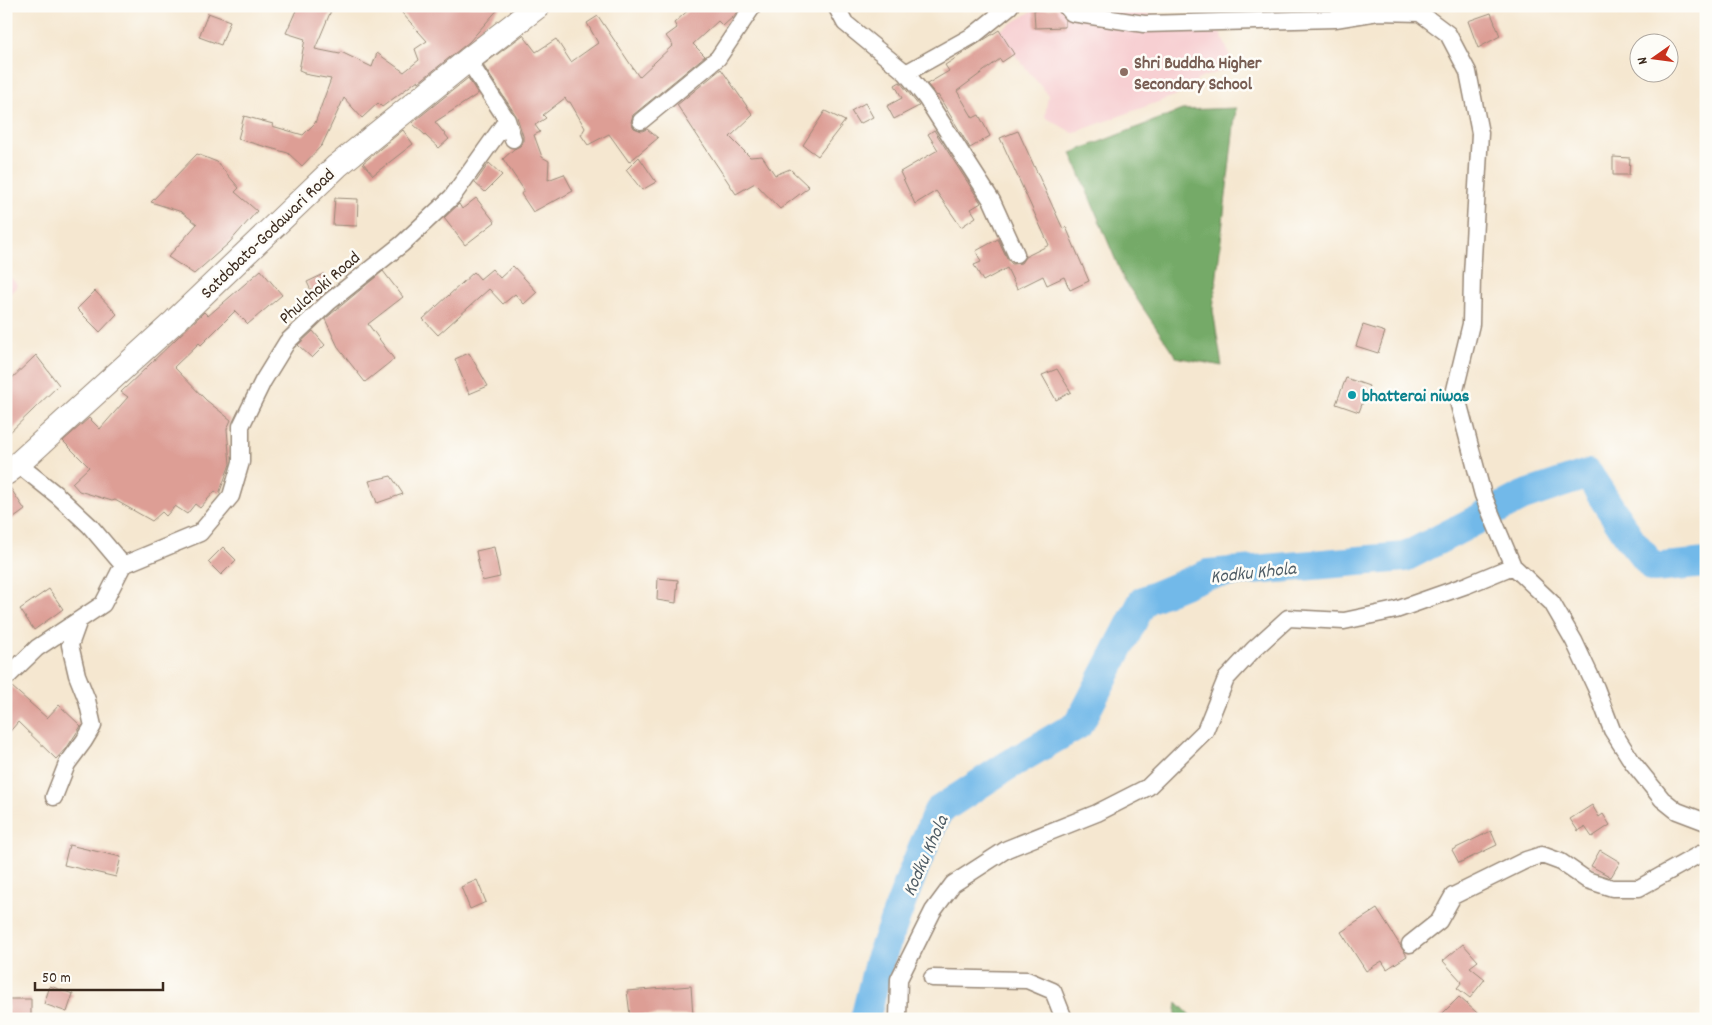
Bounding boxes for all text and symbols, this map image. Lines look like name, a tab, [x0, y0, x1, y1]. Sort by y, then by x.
north arrow	[1630, 32, 1680, 82]
place label: Shri Buddha Higher Secondary School	[1134, 52, 1262, 98]
text: N	[1633, 55, 1654, 66]
marker: Shri Buddha Higher Secondary School	[1118, 66, 1130, 78]
street label: Satdobato-Godawari Road	[196, 164, 342, 306]
street label: Phulchoki Road	[275, 247, 367, 331]
place label: bhatterai niwas	[1362, 385, 1470, 410]
marker: bhatterai niwas	[1346, 389, 1358, 401]
water label: Kodku Khola	[1209, 556, 1299, 592]
water label: Kodku Khola	[897, 811, 957, 901]
scale bar	[35, 960, 162, 992]
text: 50 m	[42, 968, 71, 990]

